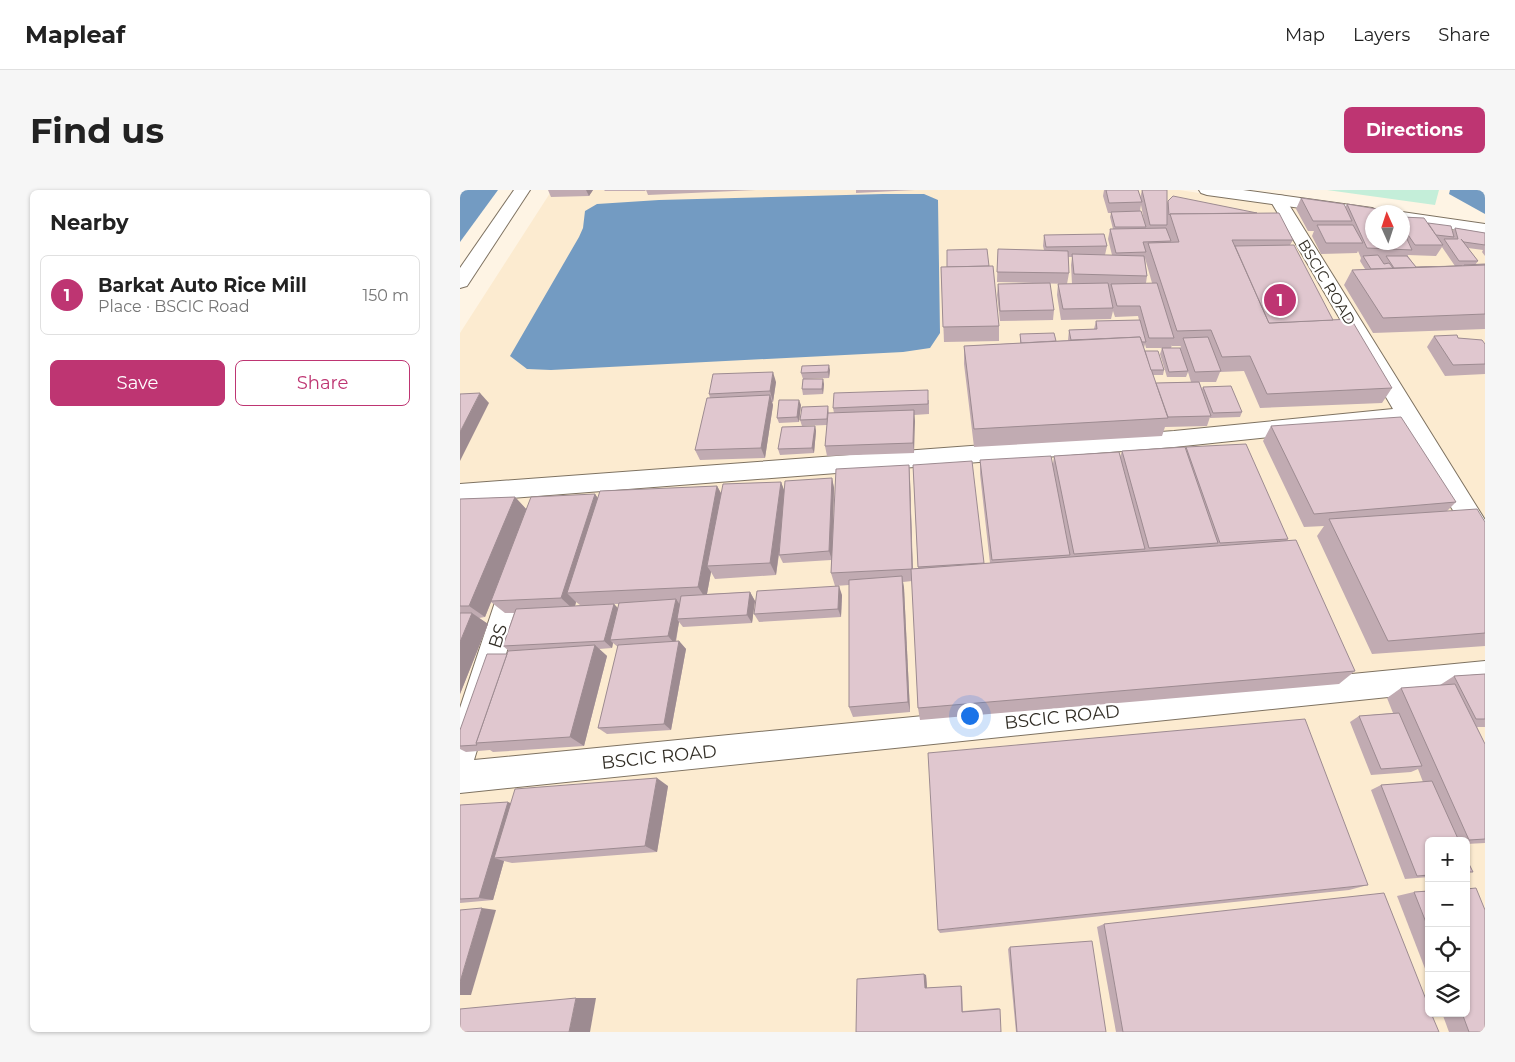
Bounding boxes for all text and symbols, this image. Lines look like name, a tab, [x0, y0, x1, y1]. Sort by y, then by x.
text: Mapleaf	[25, 20, 125, 49]
text: Map	[1285, 24, 1325, 46]
text: Layers	[1353, 24, 1410, 46]
text: Share	[1438, 24, 1490, 46]
button: Directions	[1344, 107, 1485, 153]
text: Find us	[30, 109, 164, 152]
north arrow	[1365, 205, 1410, 250]
text: Nearby	[50, 210, 129, 235]
street label: BSCIC ROAD	[1294, 236, 1360, 328]
text: Barkat Auto Rice Mill	[98, 274, 307, 297]
pin: 1	[1264, 281, 1296, 319]
text: 1	[64, 286, 70, 305]
text: 150 m	[362, 286, 409, 305]
text: Place · BSCIC Road	[98, 297, 250, 316]
button: Save	[50, 360, 225, 406]
button: Share	[235, 360, 410, 406]
street label: BS	[484, 621, 512, 651]
street label: BSCIC ROAD	[1003, 700, 1121, 734]
your location	[957, 703, 983, 729]
street label: BSCIC ROAD	[600, 740, 718, 774]
map controls	[1425, 837, 1470, 1017]
button: +	[1425, 837, 1470, 882]
button: −	[1425, 882, 1470, 927]
button: locate	[1425, 927, 1470, 972]
button: layers	[1425, 972, 1470, 1017]

